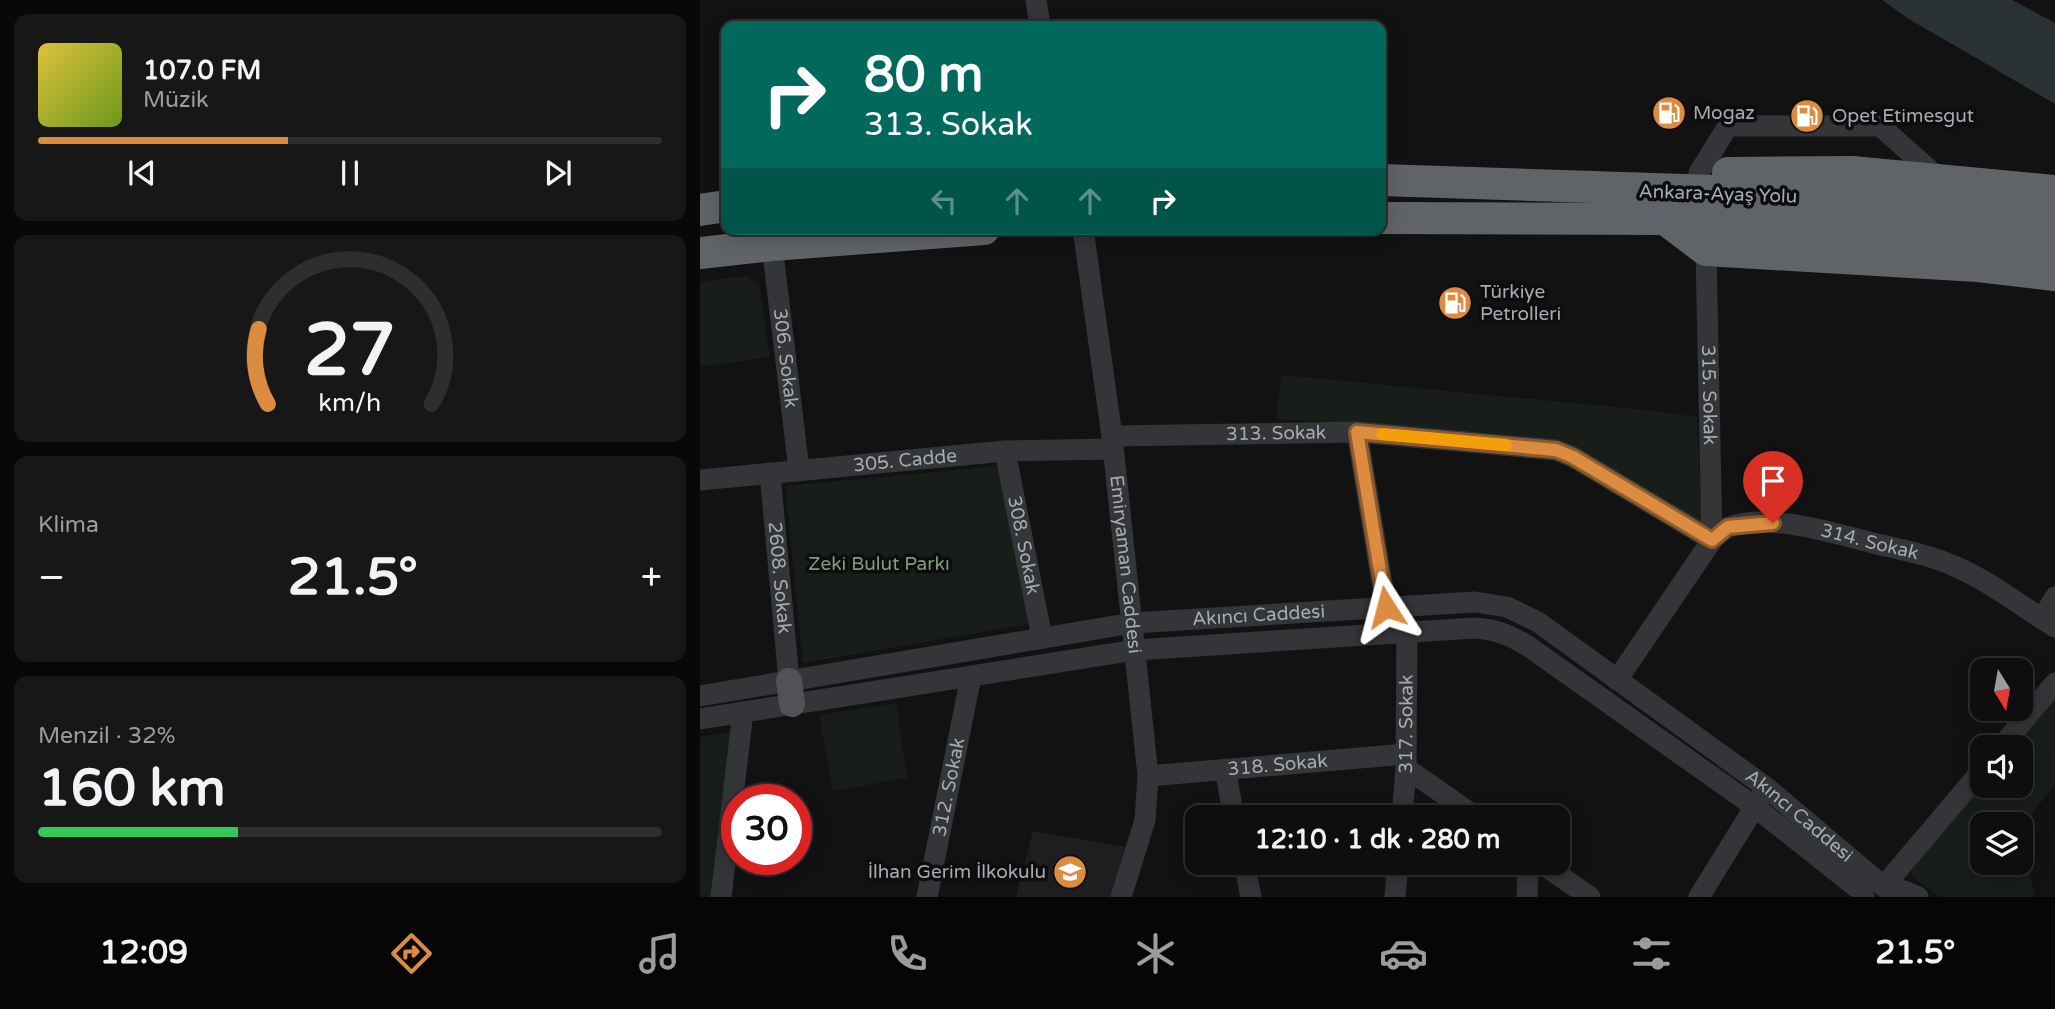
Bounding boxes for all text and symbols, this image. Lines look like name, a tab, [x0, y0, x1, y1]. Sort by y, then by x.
text: 80 m	[864, 46, 983, 105]
icon: right	[749, 49, 840, 140]
text: 107.0 FM	[143, 55, 261, 86]
text: Müzik	[143, 86, 209, 114]
fuel station icon: Mogaz	[1650, 94, 1688, 132]
fuel station icon: Opet Etimesgut	[1788, 97, 1826, 135]
place label: Mogaz	[1693, 102, 1755, 124]
place label: Opet Etimesgut	[1832, 105, 1974, 127]
text: 313. Sokak	[864, 106, 1033, 144]
icon: previous	[123, 154, 161, 192]
icon: pause	[331, 154, 369, 192]
icon: next	[539, 154, 577, 192]
street label: Ankara-Ayaş Yolu	[1638, 180, 1798, 208]
icon: left	[925, 182, 963, 220]
icon: ahead	[998, 182, 1036, 220]
icon: ahead	[1071, 182, 1109, 220]
icon: right	[1144, 182, 1182, 220]
place label: Türkiye Petrolleri	[1480, 281, 1561, 325]
fuel station icon: Türkiye Petrolleri	[1436, 284, 1474, 322]
street label: 306. Sokak	[769, 307, 802, 409]
text: 27	[304, 308, 396, 396]
street label: 315. Sokak	[1697, 345, 1721, 445]
text: km/h	[319, 388, 381, 418]
street label: 313. Sokak	[1226, 422, 1326, 445]
street label: 305. Cadde	[852, 445, 958, 476]
pin	[1743, 451, 1803, 523]
icon: arrive	[1754, 462, 1792, 500]
street label: Emiryaman Caddesi	[1105, 474, 1146, 655]
street label: 308. Sokak	[1003, 494, 1044, 596]
text: Klima	[38, 511, 99, 539]
street label: 314. Sokak	[1819, 519, 1921, 564]
street label: 2608. Sokak	[763, 521, 796, 634]
text: 21.5°	[288, 546, 418, 609]
park label: Zeki Bulut Parkı	[808, 553, 950, 575]
text: −	[38, 555, 65, 601]
text: +	[641, 555, 662, 601]
position arrow	[1349, 570, 1423, 644]
street label: Akıncı Caddesi	[1192, 600, 1326, 630]
north arrow	[1970, 658, 2034, 721]
map controls	[1970, 658, 2033, 875]
street label: 317. Sokak	[1395, 674, 1418, 774]
text: Menzil · 32%	[38, 722, 175, 750]
button: sound	[1970, 735, 2033, 798]
street label: 312. Sokak	[928, 736, 969, 838]
street label: 318. Sokak	[1227, 750, 1328, 780]
text: 160 km	[38, 757, 226, 820]
street label: Akıncı Caddesi	[1741, 765, 1857, 867]
speed limit sign: 30	[721, 784, 812, 875]
button: layers	[1970, 812, 2033, 875]
text: 12:10 · 1 dk · 280 m	[1255, 824, 1500, 855]
school or university icon: İlhan Gerim İlkokulu	[1051, 853, 1089, 891]
place label: İlhan Gerim İlkokulu	[868, 861, 1046, 883]
icon: directions	[387, 929, 436, 978]
icon: music	[635, 929, 684, 978]
icon: phone	[883, 929, 932, 978]
icon: climate	[1131, 929, 1180, 978]
icon: car	[1379, 929, 1428, 978]
icon: filters	[1627, 929, 1676, 978]
text: 12:09	[100, 934, 188, 972]
text: 21.5°	[1875, 934, 1955, 972]

